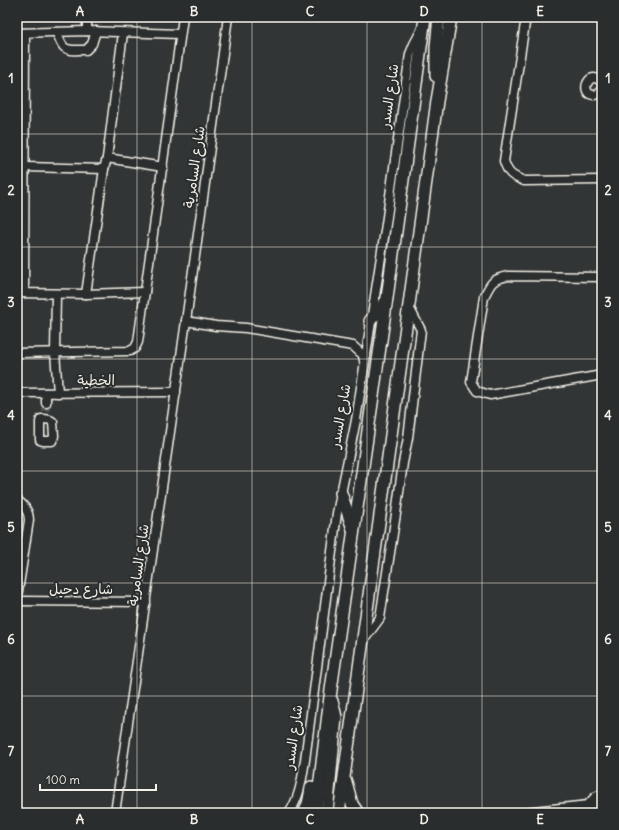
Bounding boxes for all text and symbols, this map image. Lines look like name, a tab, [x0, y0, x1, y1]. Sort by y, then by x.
text: A	[76, 3, 85, 20]
text: B	[190, 3, 199, 20]
text: C	[306, 3, 315, 20]
text: D	[419, 3, 429, 20]
text: E	[536, 3, 544, 20]
street label: شارع السدر	[375, 63, 403, 131]
text: 1	[8, 70, 14, 87]
text: 1	[605, 70, 611, 87]
street label: شارع السامرية	[179, 125, 210, 209]
text: 2	[7, 182, 15, 199]
text: 2	[604, 182, 612, 199]
text: 3	[7, 294, 15, 311]
text: 3	[604, 294, 612, 311]
street label: الخطية	[77, 371, 115, 389]
street label: شارع السدر	[325, 382, 355, 451]
text: 4	[7, 407, 15, 424]
text: 4	[604, 407, 612, 424]
text: 5	[7, 519, 15, 536]
text: 5	[604, 519, 612, 536]
street label: شارع السامرية	[123, 523, 154, 607]
street label: شارع دحيل	[49, 580, 113, 599]
text: 6	[7, 631, 15, 648]
text: 6	[604, 631, 612, 648]
street label: شارع السدر	[279, 704, 307, 772]
text: 7	[8, 743, 15, 760]
text: 7	[605, 743, 612, 760]
scale bar	[40, 766, 156, 792]
text: 100 m	[46, 772, 80, 787]
text: A	[76, 811, 85, 828]
text: B	[190, 811, 199, 828]
text: C	[306, 811, 315, 828]
text: D	[419, 811, 429, 828]
text: E	[536, 811, 544, 828]

